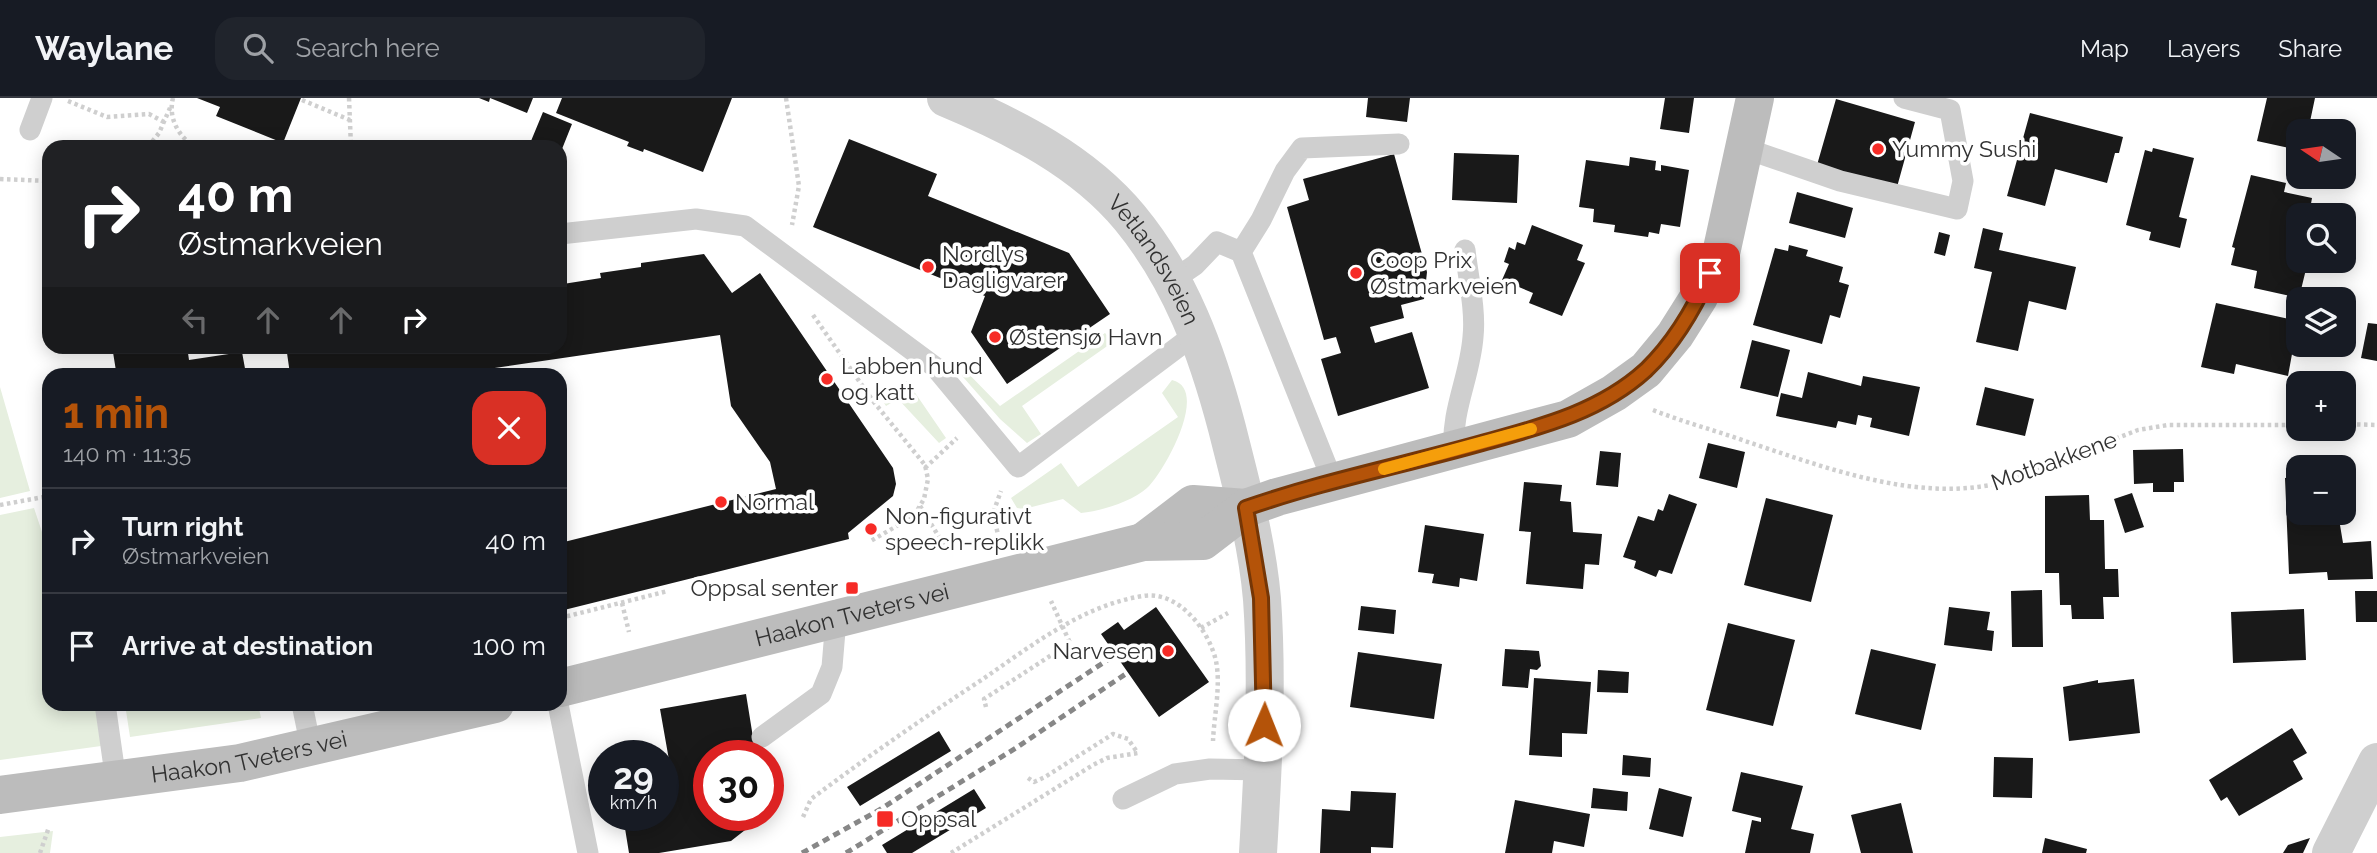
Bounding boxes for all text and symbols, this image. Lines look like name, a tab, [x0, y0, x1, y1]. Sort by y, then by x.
search box	[215, 17, 705, 80]
text: Waylane	[35, 29, 173, 68]
icon: search	[239, 29, 277, 67]
text: Search here	[295, 33, 440, 63]
text: Map	[2080, 34, 2129, 63]
text: Layers	[2167, 34, 2240, 63]
text: Share	[2278, 34, 2342, 63]
north arrow	[2286, 119, 2356, 189]
map controls	[2286, 119, 2356, 525]
place label: Yummy Sushi	[1892, 135, 2036, 162]
marker: Yummy Sushi	[1870, 141, 1886, 157]
text: 40 m	[178, 166, 293, 223]
icon: right	[63, 168, 154, 259]
street label: Vetlandsveien	[1103, 188, 1205, 329]
button: search	[2286, 203, 2356, 273]
text: Østmarkveien	[178, 225, 383, 262]
place label: Nordlys Dagligvarer	[942, 240, 1064, 293]
pin	[1680, 243, 1740, 303]
place label: Coop Prix Østmarkveien	[1370, 246, 1517, 299]
icon: arrive	[1691, 254, 1729, 292]
marker: Nordlys Dagligvarer	[920, 259, 936, 275]
marker: Coop Prix Østmarkveien	[1348, 265, 1364, 281]
button: layers	[2286, 287, 2356, 357]
icon: left	[176, 301, 214, 339]
icon: ahead	[249, 301, 287, 339]
icon: ahead	[322, 301, 360, 339]
icon: right	[395, 301, 433, 339]
place label: Østensjø Havn	[1009, 323, 1162, 350]
marker: Østensjø Havn	[987, 329, 1003, 345]
place label: Labben hund og katt	[841, 352, 983, 405]
marker: Labben hund og katt	[819, 371, 835, 387]
button: +	[2286, 371, 2356, 441]
text: 1 min	[63, 389, 169, 438]
button: close	[472, 391, 546, 465]
street label: Motbakkene	[1987, 425, 2121, 496]
text: 140 m · 11:35	[63, 440, 191, 467]
button: −	[2286, 455, 2356, 525]
place label: Normal	[735, 488, 815, 515]
marker: Normal	[713, 494, 729, 510]
place label: Non-figurativt speech-replikk	[885, 502, 1044, 555]
text: Turn right	[122, 512, 243, 542]
marker: Non-figurativt speech-replikk	[863, 521, 879, 537]
icon: right	[63, 522, 101, 560]
text: 40 m	[485, 526, 546, 556]
text: Østmarkveien	[122, 542, 269, 569]
place label: Oppsal senter	[690, 574, 838, 601]
street label: Haakon Tveters vei	[752, 577, 952, 652]
marker: Oppsal senter	[844, 580, 860, 596]
icon: arrive	[63, 627, 101, 665]
text: Arrive at destination	[122, 631, 373, 661]
text: 100 m	[473, 631, 546, 661]
place label: Narvesen	[1052, 637, 1154, 664]
marker: Narvesen	[1160, 643, 1176, 659]
position arrow	[1227, 688, 1301, 762]
street label: Haakon Tveters vei	[149, 725, 350, 788]
speed limit sign: 30	[693, 740, 784, 831]
text: 29	[613, 756, 654, 797]
text: km/h	[610, 792, 657, 813]
place label: Oppsal	[901, 805, 977, 832]
marker: Oppsal	[875, 809, 895, 829]

